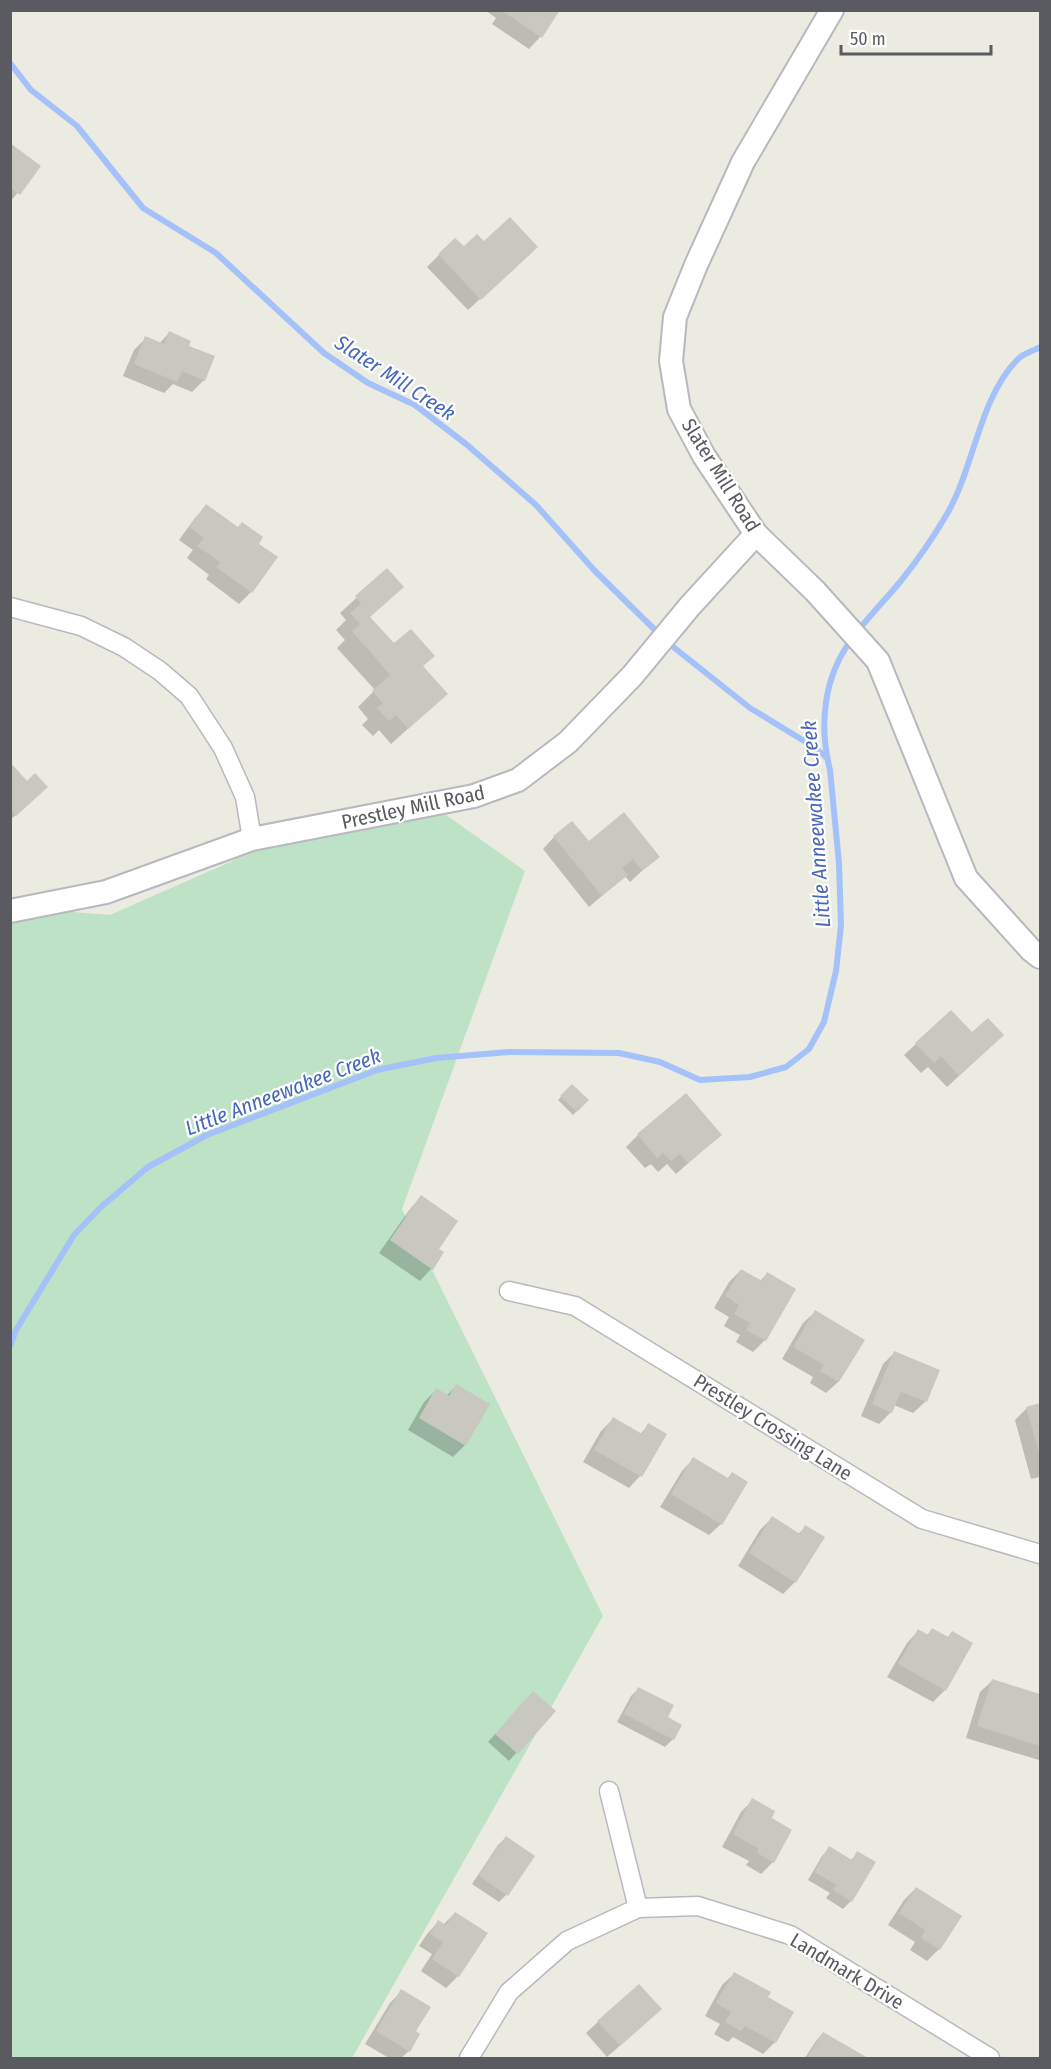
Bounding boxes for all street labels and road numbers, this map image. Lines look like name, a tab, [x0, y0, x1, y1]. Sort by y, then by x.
street label: Slater Mill Road	[677, 414, 765, 536]
street label: Prestley Mill Road	[339, 780, 487, 834]
street label: Prestley Crossing Lane	[689, 1369, 857, 1485]
street label: Landmark Drive	[786, 1928, 908, 2014]

